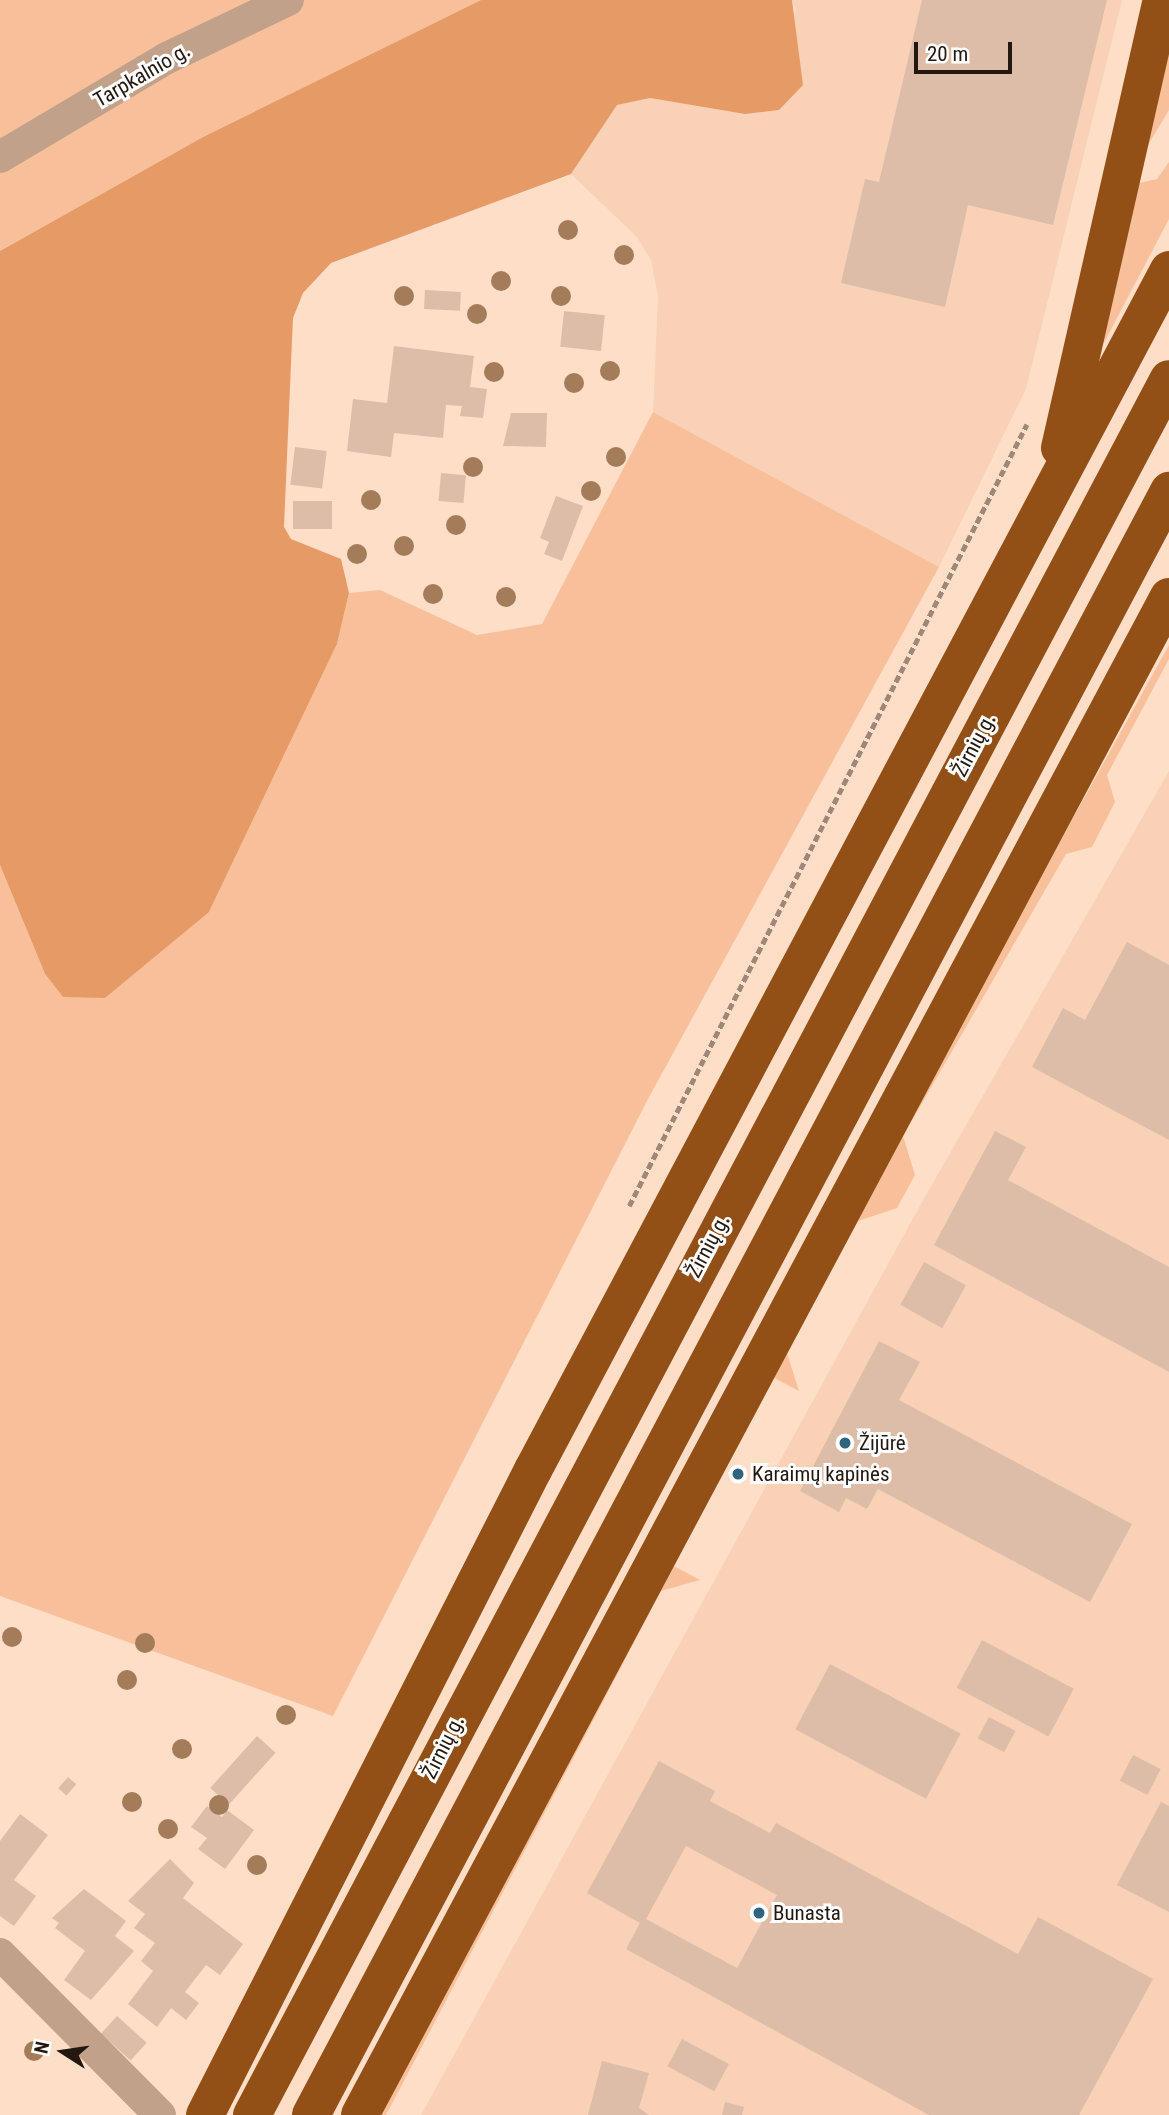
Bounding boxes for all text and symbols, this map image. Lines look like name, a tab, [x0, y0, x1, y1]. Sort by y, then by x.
scale bar	[917, 28, 1015, 72]
street label: Tarpkalnio g.	[89, 37, 195, 113]
text: 20 m	[927, 42, 968, 66]
street label: Žirnių g.	[947, 709, 1001, 781]
street label: Žirnių g.	[681, 1210, 735, 1282]
place label: Žijūrė	[859, 1430, 906, 1456]
marker: Žijūrė	[837, 1435, 853, 1451]
place label: Karaimų kapinės	[752, 1461, 889, 1487]
marker: Karaimų kapinės	[730, 1466, 746, 1482]
street label: Žirnių g.	[416, 1711, 470, 1783]
place label: Bunasta	[773, 1900, 841, 1926]
marker: Bunasta	[751, 1905, 767, 1921]
north arrow	[28, 2017, 98, 2087]
text: N	[30, 2039, 54, 2056]

